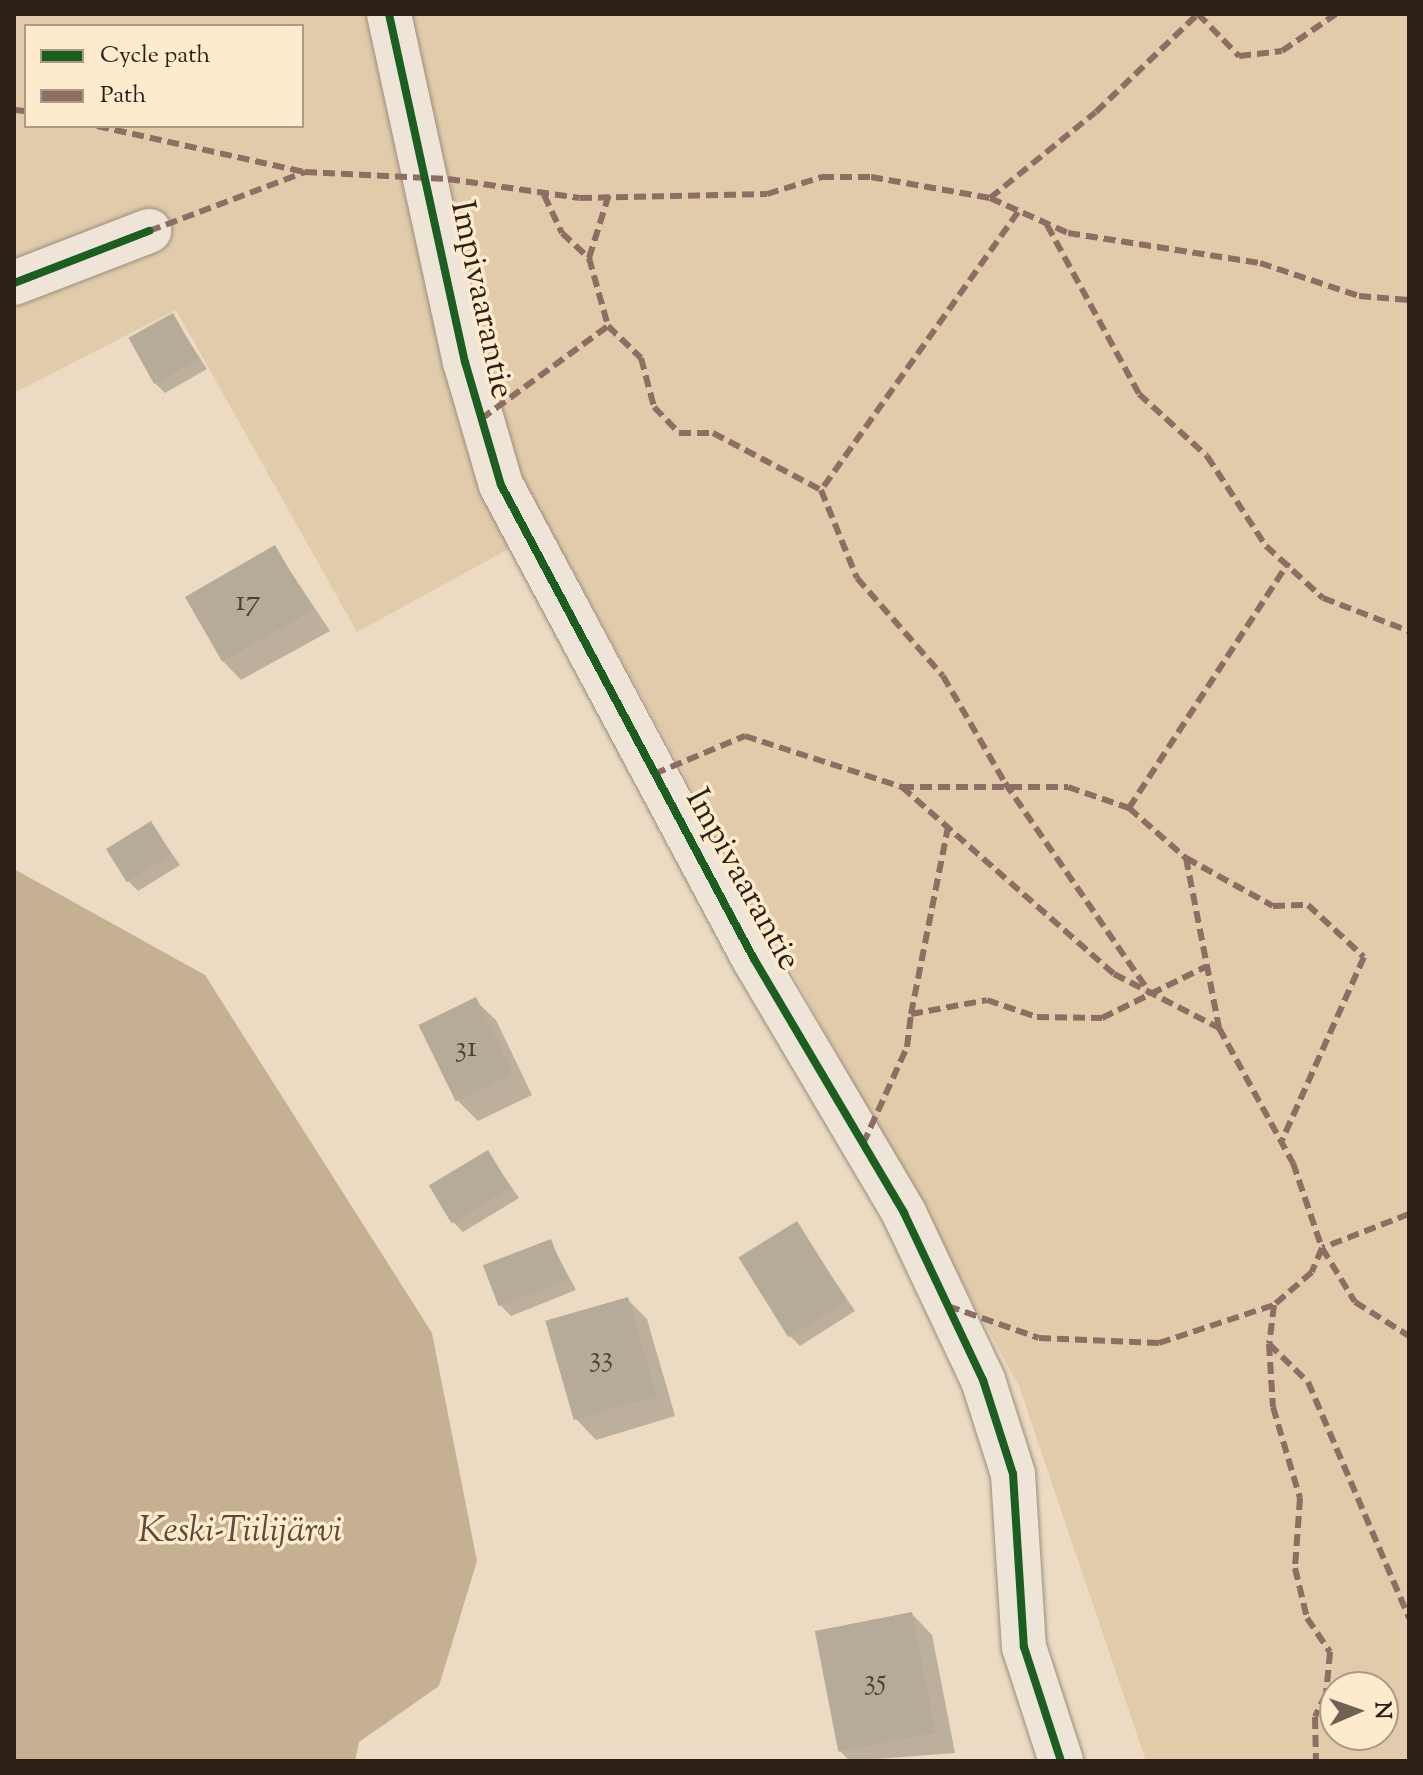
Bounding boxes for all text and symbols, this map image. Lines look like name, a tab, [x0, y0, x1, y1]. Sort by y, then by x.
legend	[24, 24, 304, 128]
text: Cycle path	[100, 39, 210, 73]
text: Path	[100, 79, 146, 113]
street label: Impivaarantie	[440, 197, 522, 403]
house number: 17	[235, 585, 261, 621]
street label: Impivaarantie	[675, 782, 809, 978]
house number: 31	[455, 1031, 477, 1067]
house number: 33	[589, 1341, 613, 1377]
water label: Keski-Tiilijärvi	[138, 1511, 342, 1555]
house number: 35	[864, 1664, 886, 1700]
north arrow	[1319, 1671, 1399, 1751]
text: N	[1365, 1701, 1397, 1720]

